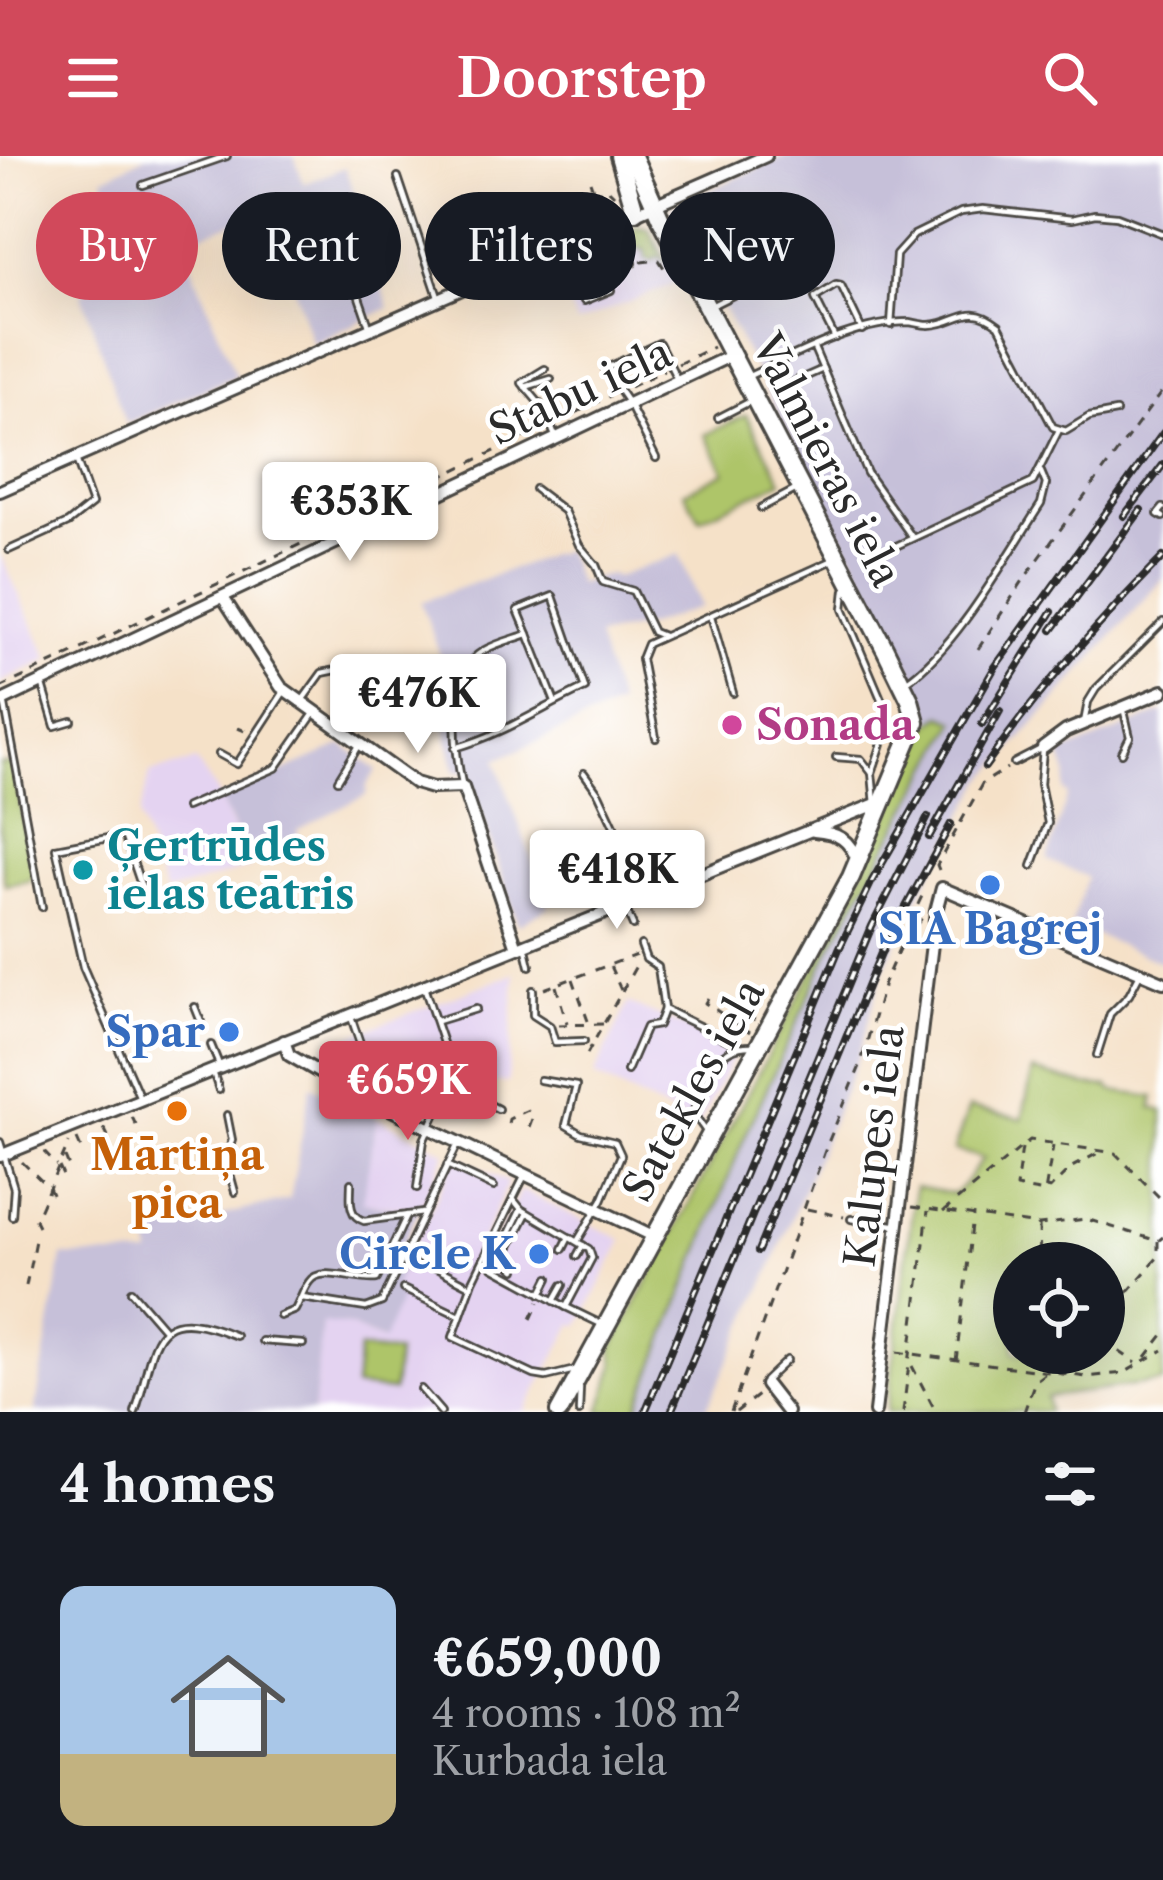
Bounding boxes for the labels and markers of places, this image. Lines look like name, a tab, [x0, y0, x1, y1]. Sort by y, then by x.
pin: €353K	[266, 462, 434, 564]
pin: €476K	[334, 654, 502, 756]
place label: Sonada	[756, 699, 916, 751]
marker: Sonada	[719, 712, 745, 738]
place label: Ģertrūdes ielas teātris	[107, 820, 354, 920]
pin: €418K	[533, 830, 701, 932]
marker: Ģertrūdes ielas teātris	[70, 857, 96, 883]
marker: SIA Bagrej	[977, 872, 1003, 898]
place label: SIA Bagrej	[878, 903, 1102, 955]
place label: Spar	[105, 1006, 205, 1058]
marker: Spar	[216, 1019, 242, 1045]
pin: €659K	[324, 1041, 492, 1143]
marker: Mārtiņa pica	[164, 1098, 190, 1124]
place label: Mārtiņa pica	[90, 1129, 265, 1229]
place label: Circle K	[339, 1228, 516, 1280]
marker: Circle K	[526, 1241, 552, 1267]

